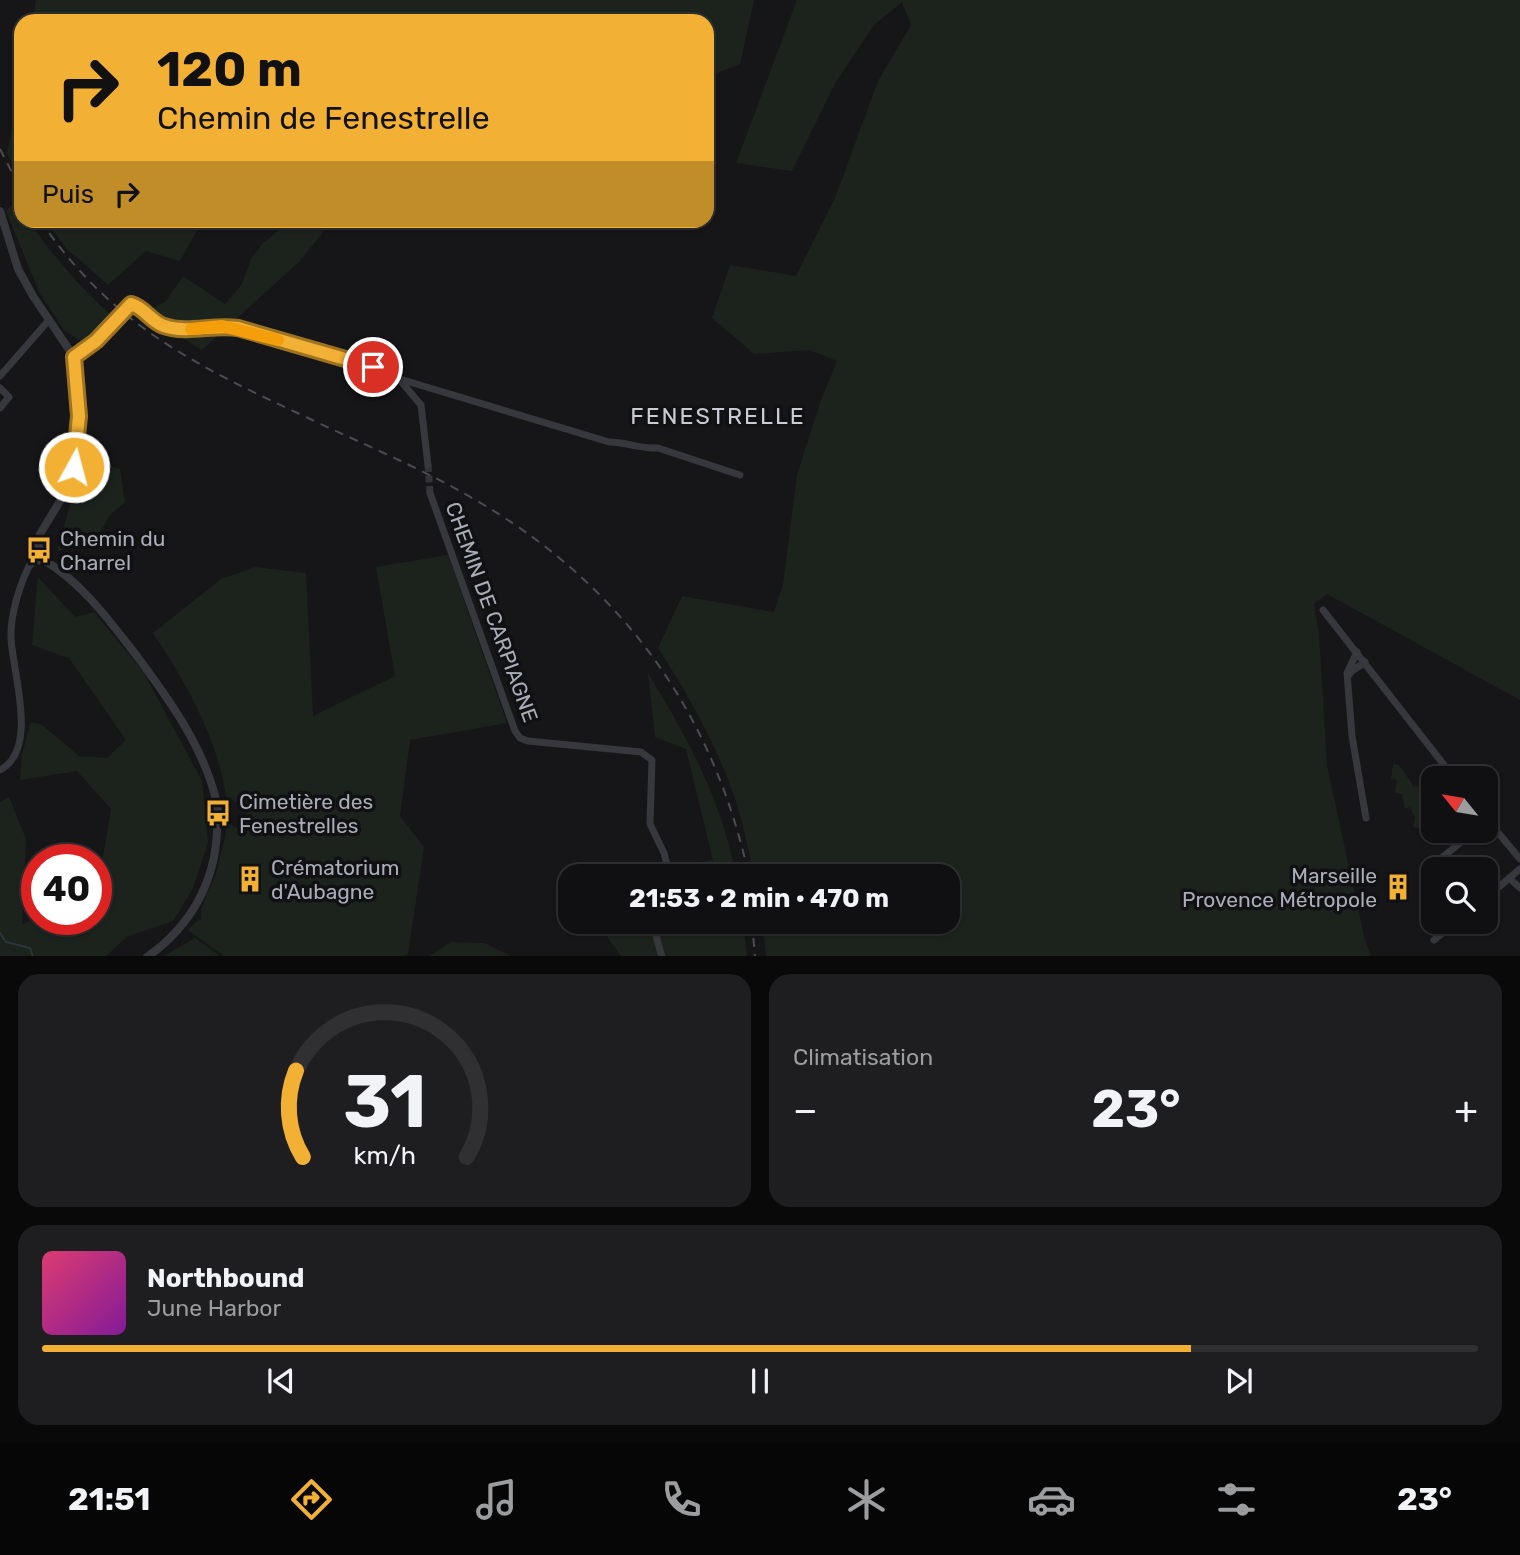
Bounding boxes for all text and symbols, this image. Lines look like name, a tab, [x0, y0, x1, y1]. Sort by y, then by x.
text: 120 m	[157, 40, 302, 98]
icon: right	[42, 42, 133, 133]
text: Chemin de Fenestrelle	[157, 99, 490, 137]
icon: right	[108, 175, 146, 213]
text: Puis	[42, 179, 94, 210]
pin	[343, 337, 403, 397]
icon: arrive	[354, 348, 392, 386]
district label: FENESTRELLE	[630, 402, 806, 430]
position arrow	[37, 430, 111, 504]
street label: CHEMIN DE CARPIAGNE	[440, 498, 544, 726]
place label: Chemin du Charrel	[60, 526, 165, 575]
bus stop icon: Chemin du Charrel	[24, 535, 54, 565]
north arrow	[1421, 766, 1498, 844]
map controls	[1421, 766, 1498, 934]
place label: Cimetière des Fenestrelles	[239, 789, 373, 838]
bus stop icon: Cimetière des Fenestrelles	[203, 798, 233, 828]
speed limit sign: 40	[21, 844, 112, 935]
place label: Crématorium d'Aubagne	[271, 855, 399, 904]
button: search	[1421, 857, 1498, 934]
place label: Marseille Provence Métropole	[1182, 863, 1377, 912]
building icon: Crématorium d'Aubagne	[235, 864, 265, 894]
building icon: Marseille Provence Métropole	[1383, 872, 1413, 902]
text: 21:53 · 2 min · 470 m	[629, 883, 889, 914]
text: Climatisation	[793, 1043, 933, 1071]
text: 31	[343, 1059, 426, 1145]
text: 23°	[1091, 1078, 1181, 1140]
text: −	[793, 1087, 818, 1133]
text: +	[1454, 1087, 1478, 1133]
text: km/h	[353, 1140, 416, 1169]
text: Northbound	[147, 1263, 305, 1294]
text: June Harbor	[147, 1294, 281, 1322]
icon: previous	[262, 1362, 300, 1400]
icon: pause	[741, 1362, 779, 1400]
icon: next	[1220, 1362, 1258, 1400]
icon: directions	[287, 1475, 336, 1524]
icon: music	[472, 1475, 521, 1524]
icon: phone	[657, 1475, 706, 1524]
icon: climate	[842, 1475, 891, 1524]
icon: car	[1027, 1475, 1076, 1524]
icon: filters	[1212, 1475, 1261, 1524]
text: 21:51	[68, 1480, 150, 1518]
text: 23°	[1397, 1480, 1452, 1518]

